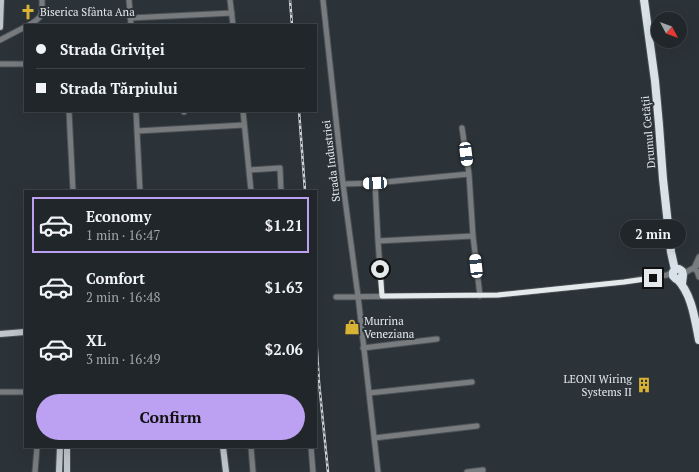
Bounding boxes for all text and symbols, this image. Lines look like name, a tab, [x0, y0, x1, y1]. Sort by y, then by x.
church icon: Biserica Sfânta Ana	[19, 3, 37, 21]
place label: Biserica Sfânta Ana	[40, 5, 135, 19]
north arrow	[651, 12, 687, 48]
map controls	[651, 12, 687, 48]
text: Strada Griviței	[60, 39, 165, 59]
text: Strada Tărpiului	[60, 78, 178, 98]
street label: Drumul Cetății	[638, 95, 659, 169]
street label: Strada Industriei	[319, 119, 343, 203]
car	[459, 141, 473, 167]
car	[363, 176, 387, 190]
text: Economy	[86, 206, 151, 226]
icon: car	[38, 207, 74, 243]
text: $1.21	[265, 215, 303, 235]
callout: 2 min	[620, 220, 686, 248]
text: 2 min	[635, 225, 671, 243]
text: 1 min · 16:47	[86, 226, 160, 244]
car	[469, 253, 483, 279]
route start	[371, 260, 389, 278]
text: Comfort	[86, 268, 145, 288]
icon: car	[38, 269, 74, 305]
route end	[644, 269, 662, 287]
text: $1.63	[265, 277, 303, 297]
text: 2 min · 16:48	[86, 288, 160, 306]
place label: Murrina Veneziana	[364, 314, 415, 341]
shop icon: Murrina Veneziana	[343, 318, 361, 336]
text: XL	[86, 330, 106, 350]
icon: car	[38, 331, 74, 367]
text: $2.06	[265, 339, 303, 359]
text: 3 min · 16:49	[86, 350, 160, 368]
place label: LEONI Wiring Systems II	[563, 372, 632, 399]
building icon: LEONI Wiring Systems II	[635, 376, 653, 394]
button: Confirm	[36, 394, 305, 440]

